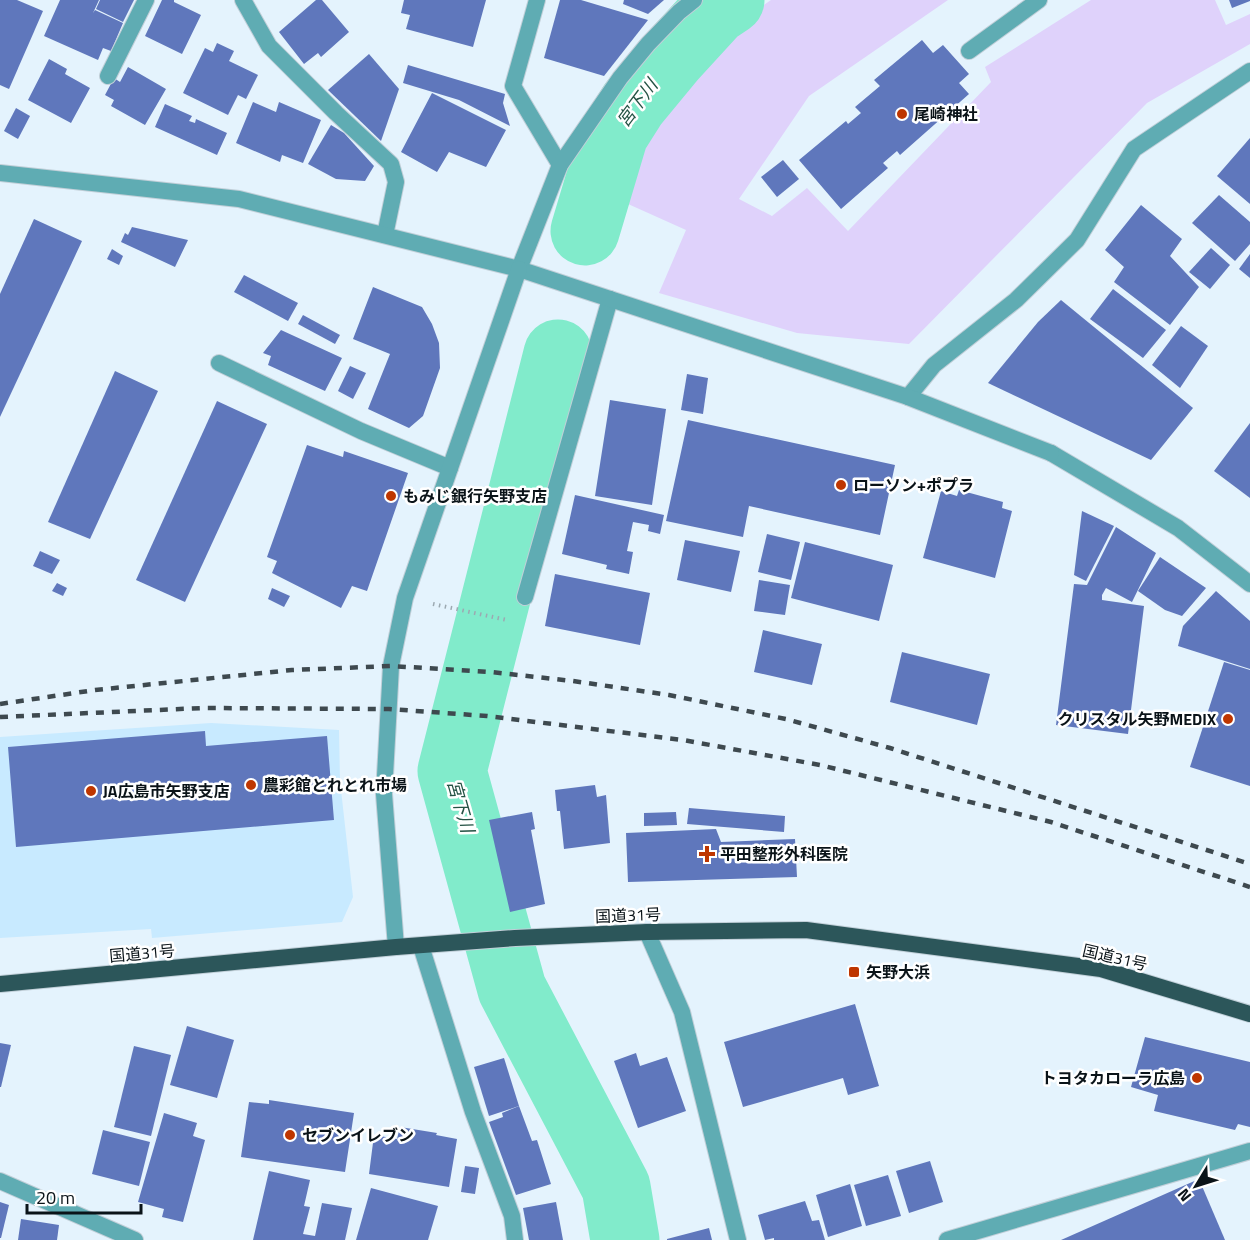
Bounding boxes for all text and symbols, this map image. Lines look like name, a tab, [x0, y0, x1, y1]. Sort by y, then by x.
water label: 宮下川	[610, 72, 665, 133]
place label: 尾崎神社	[914, 102, 978, 126]
marker: 尾崎神社	[895, 107, 909, 121]
place label: ローソン+ポプラ	[853, 473, 974, 497]
marker: ローソン+ポプラ	[834, 478, 848, 492]
place label: もみじ銀行矢野支店	[403, 484, 547, 508]
marker: もみじ銀行矢野支店	[384, 489, 398, 503]
place label: クリスタル矢野MEDIX	[1058, 707, 1216, 731]
marker: クリスタル矢野MEDIX	[1221, 712, 1235, 726]
place label: 農彩館とれとれ市場	[263, 773, 407, 797]
water label: 宮下川	[441, 776, 482, 838]
marker: 農彩館とれとれ市場	[244, 778, 258, 792]
place label: JA広島市矢野支店	[103, 779, 229, 803]
marker: JA広島市矢野支店	[84, 784, 98, 798]
place label: 平田整形外科医院	[720, 842, 848, 866]
marker: 平田整形外科医院	[698, 845, 716, 863]
street label: 国道31号	[595, 902, 661, 928]
street label: 国道31号	[108, 938, 176, 968]
street label: 国道31号	[1080, 938, 1150, 976]
place label: 矢野大浜	[866, 960, 930, 984]
marker: 矢野大浜	[847, 965, 861, 979]
place label: トヨタカローラ広島	[1041, 1066, 1185, 1090]
marker: トヨタカローラ広島	[1190, 1071, 1204, 1085]
place label: セブンイレブン	[302, 1123, 414, 1147]
marker: セブンイレブン	[283, 1128, 297, 1142]
north arrow	[1166, 1156, 1226, 1216]
scale bar	[27, 1177, 141, 1215]
text: N	[1171, 1183, 1197, 1207]
text: 20 m	[36, 1184, 75, 1211]

